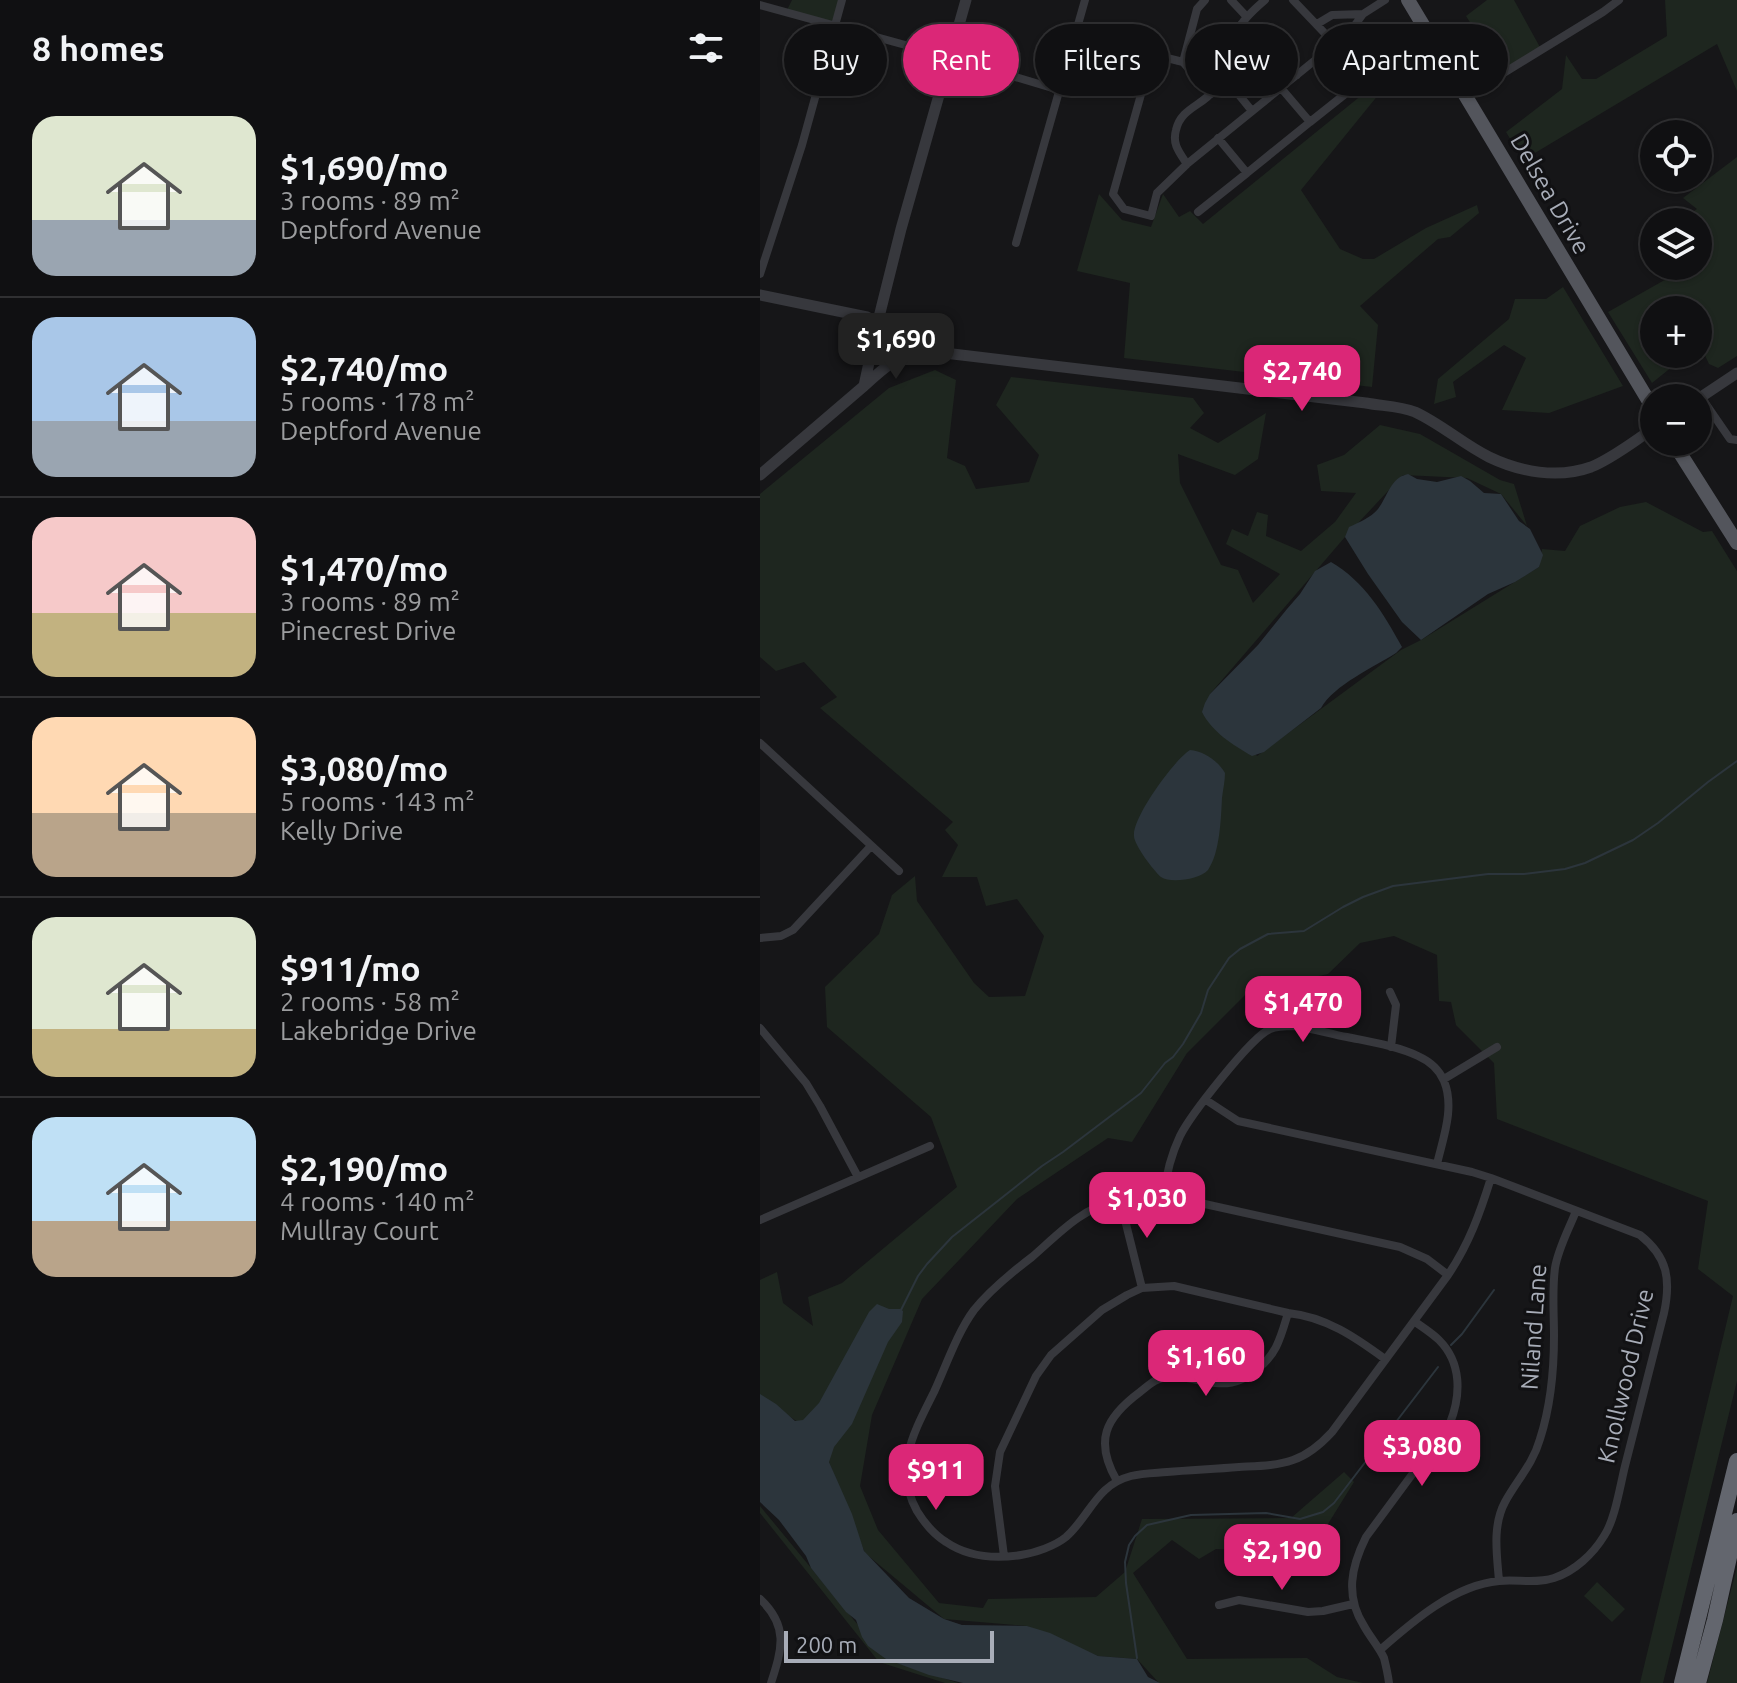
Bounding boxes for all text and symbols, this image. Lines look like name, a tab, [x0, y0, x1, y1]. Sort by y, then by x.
chip: Buy	[784, 24, 887, 96]
chip: Rent	[903, 24, 1019, 96]
chip: Filters	[1035, 24, 1169, 96]
chip: New	[1185, 24, 1298, 96]
chip: Apartment	[1314, 24, 1508, 96]
icon: filters	[684, 26, 728, 70]
text: 8 homes	[32, 29, 165, 67]
map controls	[1640, 120, 1712, 456]
button: locate	[1640, 120, 1712, 192]
street label: Delsea Drive	[1505, 129, 1596, 259]
icon: home	[96, 148, 192, 244]
text: $1,690/mo	[280, 148, 448, 186]
text: 3 rooms · 89 m²	[280, 186, 460, 215]
button: layers	[1640, 208, 1712, 280]
text: Deptford Avenue	[280, 215, 482, 244]
button: +	[1640, 296, 1712, 368]
pin: $1,690	[831, 313, 961, 381]
text: $1,690	[856, 324, 936, 353]
pin: $2,740	[1237, 345, 1367, 413]
icon: home	[96, 349, 192, 445]
text: $2,740/mo	[280, 349, 448, 387]
text: $2,740	[1262, 356, 1342, 385]
button: −	[1640, 384, 1712, 456]
text: 5 rooms · 178 m²	[280, 387, 475, 416]
text: Deptford Avenue	[280, 416, 482, 445]
icon: home	[96, 549, 192, 645]
text: $1,470/mo	[280, 549, 448, 587]
text: 3 rooms · 89 m²	[280, 587, 460, 616]
text: Pinecrest Drive	[280, 616, 456, 645]
icon: home	[96, 749, 192, 845]
text: $3,080/mo	[280, 749, 448, 787]
text: 5 rooms · 143 m²	[280, 787, 475, 816]
text: Kelly Drive	[280, 816, 403, 845]
icon: home	[96, 949, 192, 1045]
text: $911/mo	[280, 949, 421, 987]
pin: $1,470	[1238, 976, 1368, 1044]
text: 2 rooms · 58 m²	[280, 987, 460, 1016]
text: $1,470	[1263, 987, 1343, 1016]
text: Lakebridge Drive	[280, 1016, 477, 1045]
icon: home	[96, 1149, 192, 1245]
text: $2,190/mo	[280, 1149, 448, 1187]
pin: $1,030	[1082, 1172, 1212, 1240]
text: $1,030	[1107, 1183, 1187, 1212]
text: 4 rooms · 140 m²	[280, 1187, 475, 1216]
text: Mullray Court	[280, 1216, 439, 1245]
street label: Niland Lane	[1516, 1263, 1551, 1391]
street label: Knollwood Drive	[1592, 1286, 1659, 1466]
pin: $1,160	[1141, 1330, 1271, 1398]
text: $1,160	[1166, 1341, 1246, 1370]
pin: $3,080	[1357, 1420, 1487, 1488]
text: $3,080	[1382, 1431, 1462, 1460]
pin: $911	[889, 1444, 983, 1512]
text: $911	[907, 1455, 965, 1484]
pin: $2,190	[1217, 1524, 1347, 1592]
text: $2,190	[1242, 1535, 1322, 1564]
scale bar	[784, 1627, 994, 1663]
text: 200 m	[796, 1632, 857, 1657]

